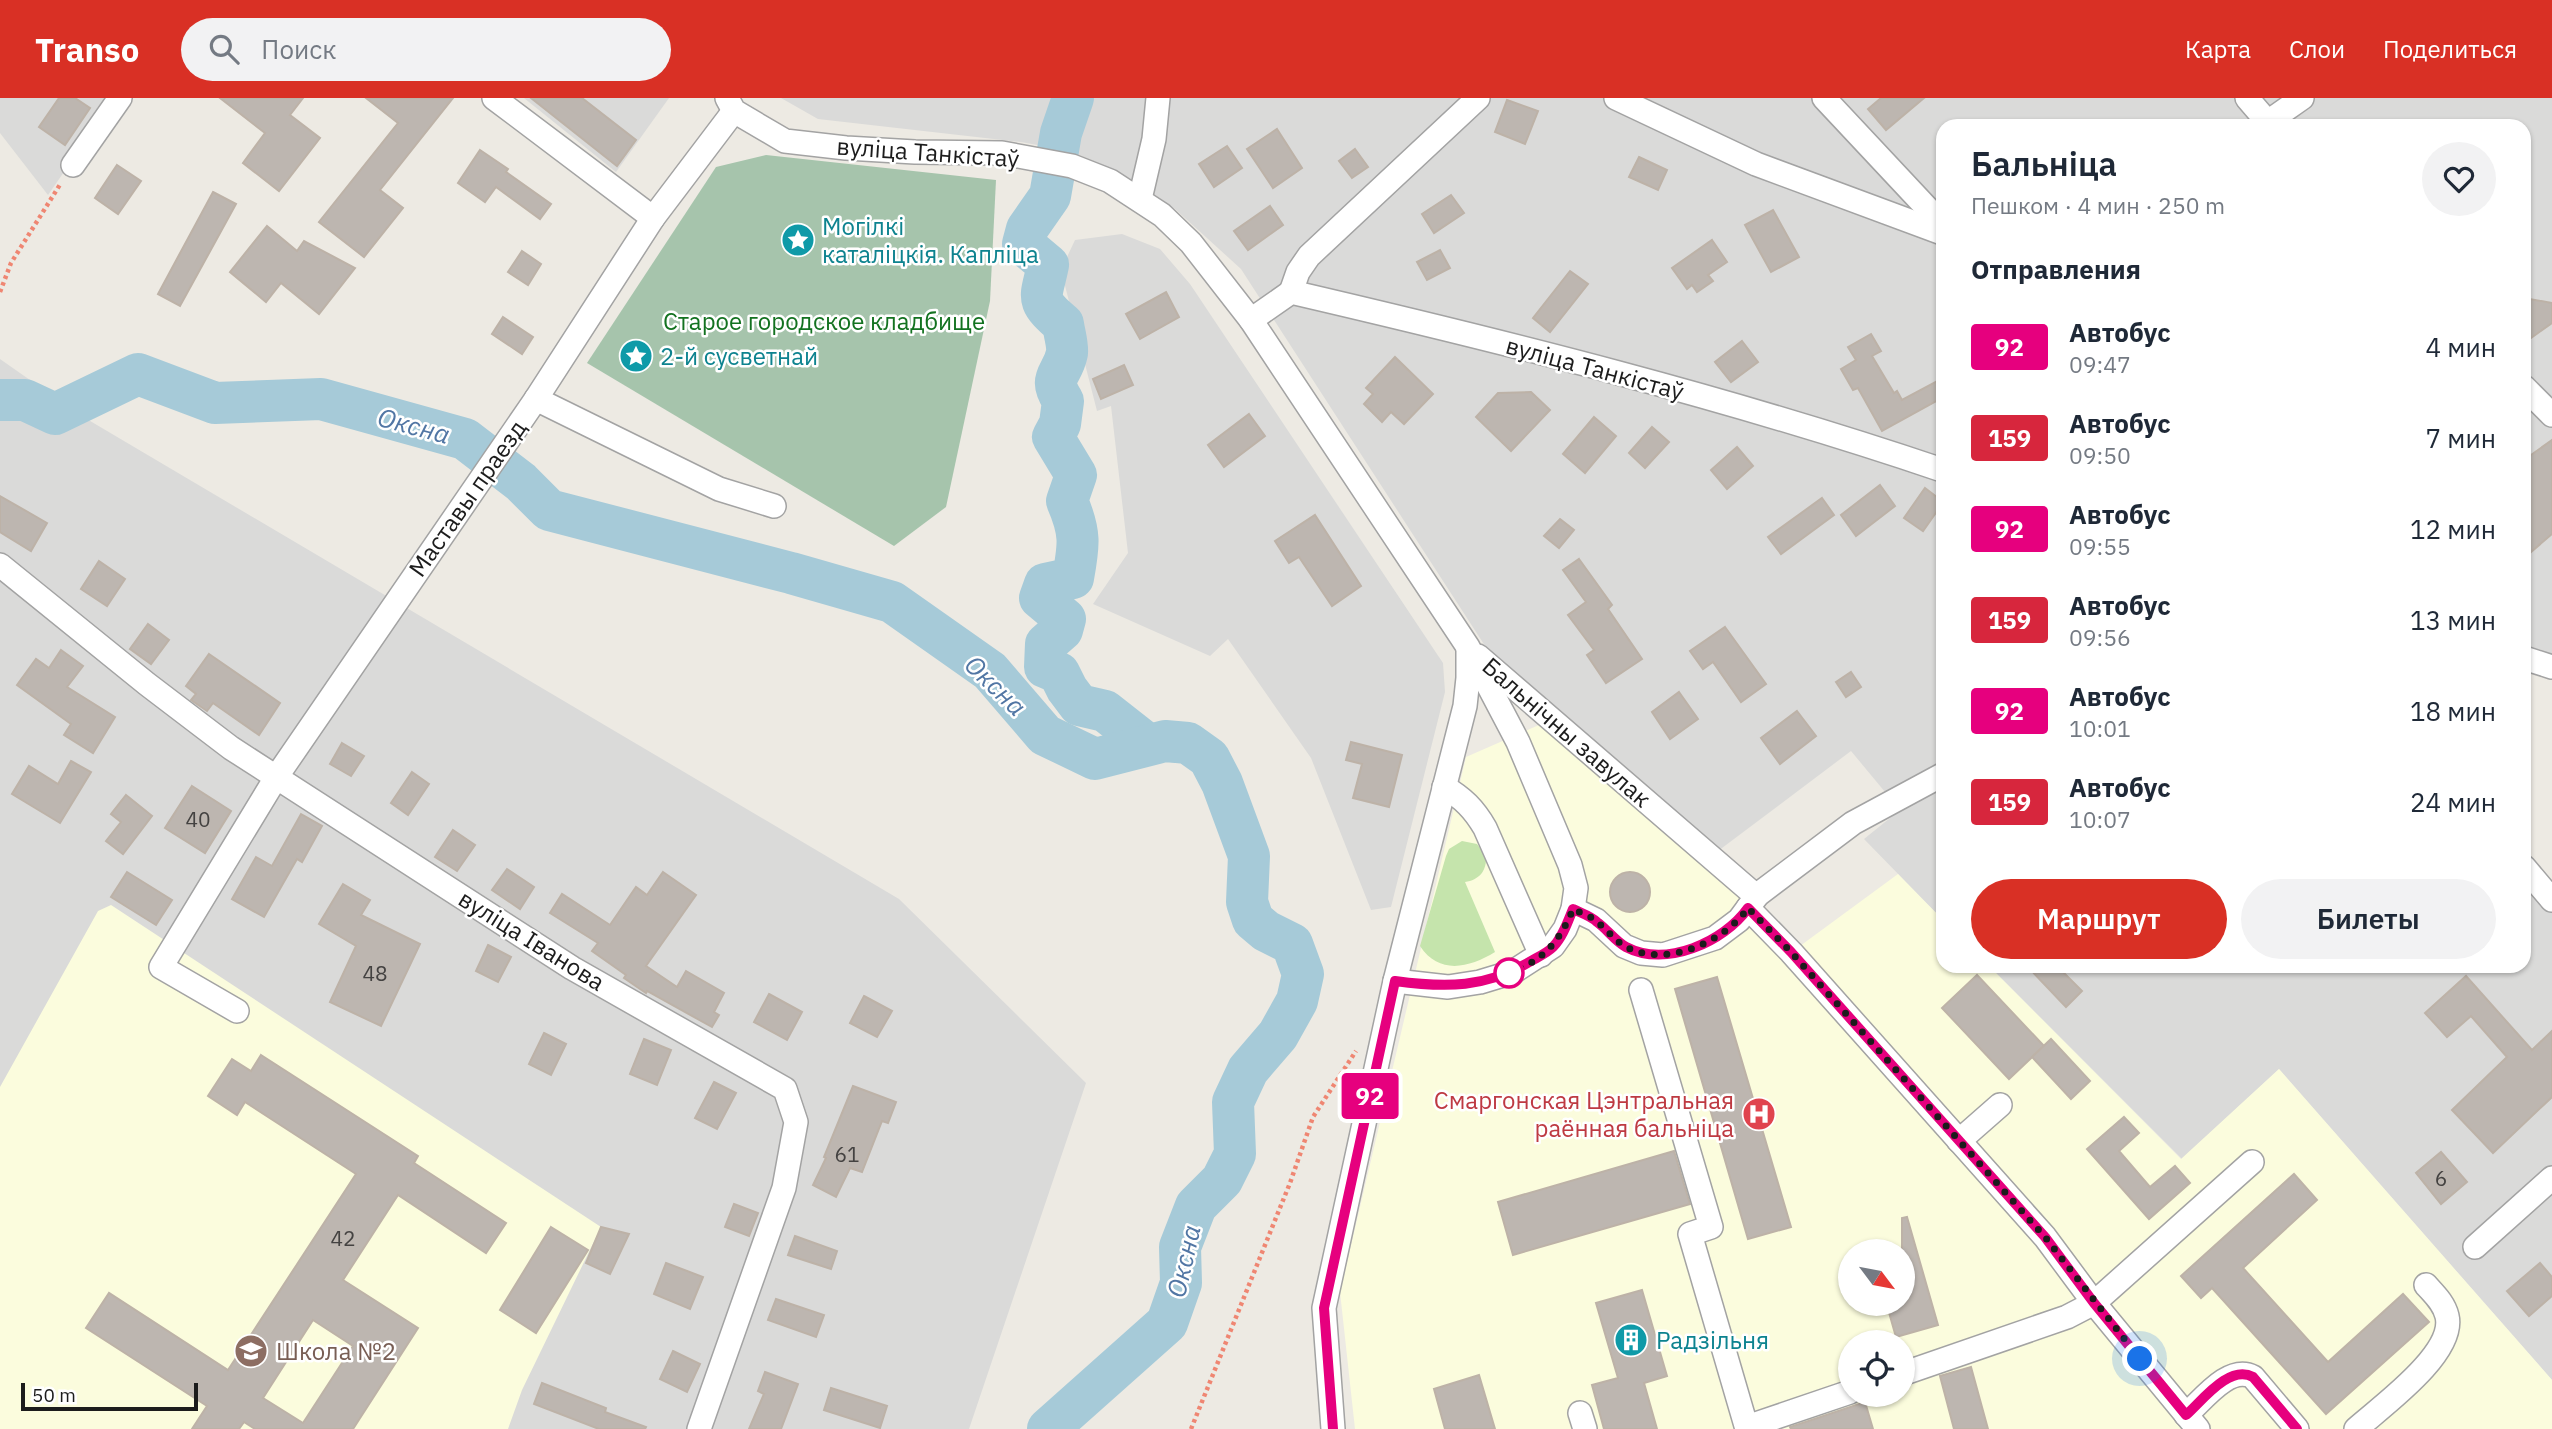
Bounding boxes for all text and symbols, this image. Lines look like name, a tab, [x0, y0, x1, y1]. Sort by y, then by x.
search box	[181, 18, 671, 81]
text: Transo	[35, 28, 139, 71]
icon: search	[205, 30, 243, 68]
text: Поиск	[261, 32, 337, 66]
text: Карта	[2185, 33, 2251, 65]
text: Слои	[2289, 33, 2345, 65]
text: Поделиться	[2383, 33, 2517, 65]
street label: вуліца Танкістаў	[835, 130, 1021, 174]
text: Бальніца	[1971, 142, 2117, 185]
button: heart	[2422, 142, 2496, 216]
text: Пешком · 4 мин · 250 m	[1971, 190, 2225, 220]
place label: Могілкі каталіцкія. Капліца	[822, 210, 1039, 270]
place icon: Могілкі каталіцкія. Капліца	[779, 221, 817, 259]
text: Отправления	[1971, 252, 2141, 286]
park label: Старое городское кладбище	[663, 305, 985, 337]
text: Автобус	[2069, 315, 2171, 349]
street label: вуліца Танкістаў	[1502, 329, 1688, 407]
text: 4 мин	[2426, 330, 2496, 364]
text: 92	[1995, 331, 2024, 363]
place icon: 2-й сусветнай	[617, 337, 655, 375]
place label: 2-й сусветнай	[660, 340, 818, 372]
text: 09:47	[2069, 349, 2131, 379]
water label: Оксна	[374, 399, 454, 451]
text: Автобус	[2069, 406, 2171, 440]
street label: Маставы праезд	[401, 413, 533, 583]
text: 7 мин	[2426, 421, 2496, 455]
text: 159	[1988, 422, 2031, 454]
text: 09:50	[2069, 440, 2131, 470]
text: Автобус	[2069, 497, 2171, 531]
text: 12 мин	[2410, 512, 2496, 546]
text: 92	[1995, 513, 2024, 545]
text: 09:55	[2069, 531, 2131, 561]
text: Автобус	[2069, 588, 2171, 622]
text: 13 мин	[2410, 603, 2496, 637]
text: 159	[1988, 604, 2031, 636]
text: 09:56	[2069, 622, 2131, 652]
water label: Оксна	[958, 647, 1034, 723]
street label: Бальнічны завулак	[1476, 650, 1658, 814]
text: Автобус	[2069, 679, 2171, 713]
text: 18 мин	[2410, 694, 2496, 728]
text: 92	[1995, 695, 2024, 727]
text: 10:01	[2069, 713, 2131, 743]
text: Автобус	[2069, 770, 2171, 804]
text: 24 мин	[2410, 785, 2496, 819]
text: 159	[1988, 786, 2031, 818]
text: 10:07	[2069, 804, 2131, 834]
house number: 40	[185, 805, 211, 833]
button: Маршрут	[1971, 879, 2227, 959]
button: Билеты	[2241, 879, 2496, 959]
street label: вуліца Іванова	[453, 882, 611, 998]
unlabelled marker	[1494, 958, 1524, 988]
house number: 48	[362, 959, 388, 987]
line badge: 92	[1338, 1073, 1402, 1119]
text: 92	[1356, 1080, 1384, 1112]
place label: Смаргонская Цэнтральная раённая бальніца	[1434, 1084, 1734, 1144]
hospital icon: Смаргонская Цэнтральная раённая бальніца	[1740, 1095, 1778, 1133]
house number: 61	[834, 1140, 860, 1168]
house number: 6	[2435, 1164, 2447, 1192]
water label: Оксна	[1158, 1221, 1208, 1301]
house number: 42	[330, 1224, 356, 1252]
north arrow	[1838, 1239, 1914, 1316]
map controls	[1838, 1239, 1915, 1407]
building icon: Радзільня	[1612, 1321, 1650, 1359]
place label: Радзільня	[1656, 1324, 1769, 1356]
button: locate	[1838, 1330, 1915, 1407]
school or university icon: Школа №2	[232, 1332, 270, 1370]
place label: Школа №2	[276, 1335, 396, 1367]
your location	[2122, 1341, 2157, 1376]
scale bar	[21, 1380, 198, 1412]
text: 50 m	[32, 1383, 76, 1407]

